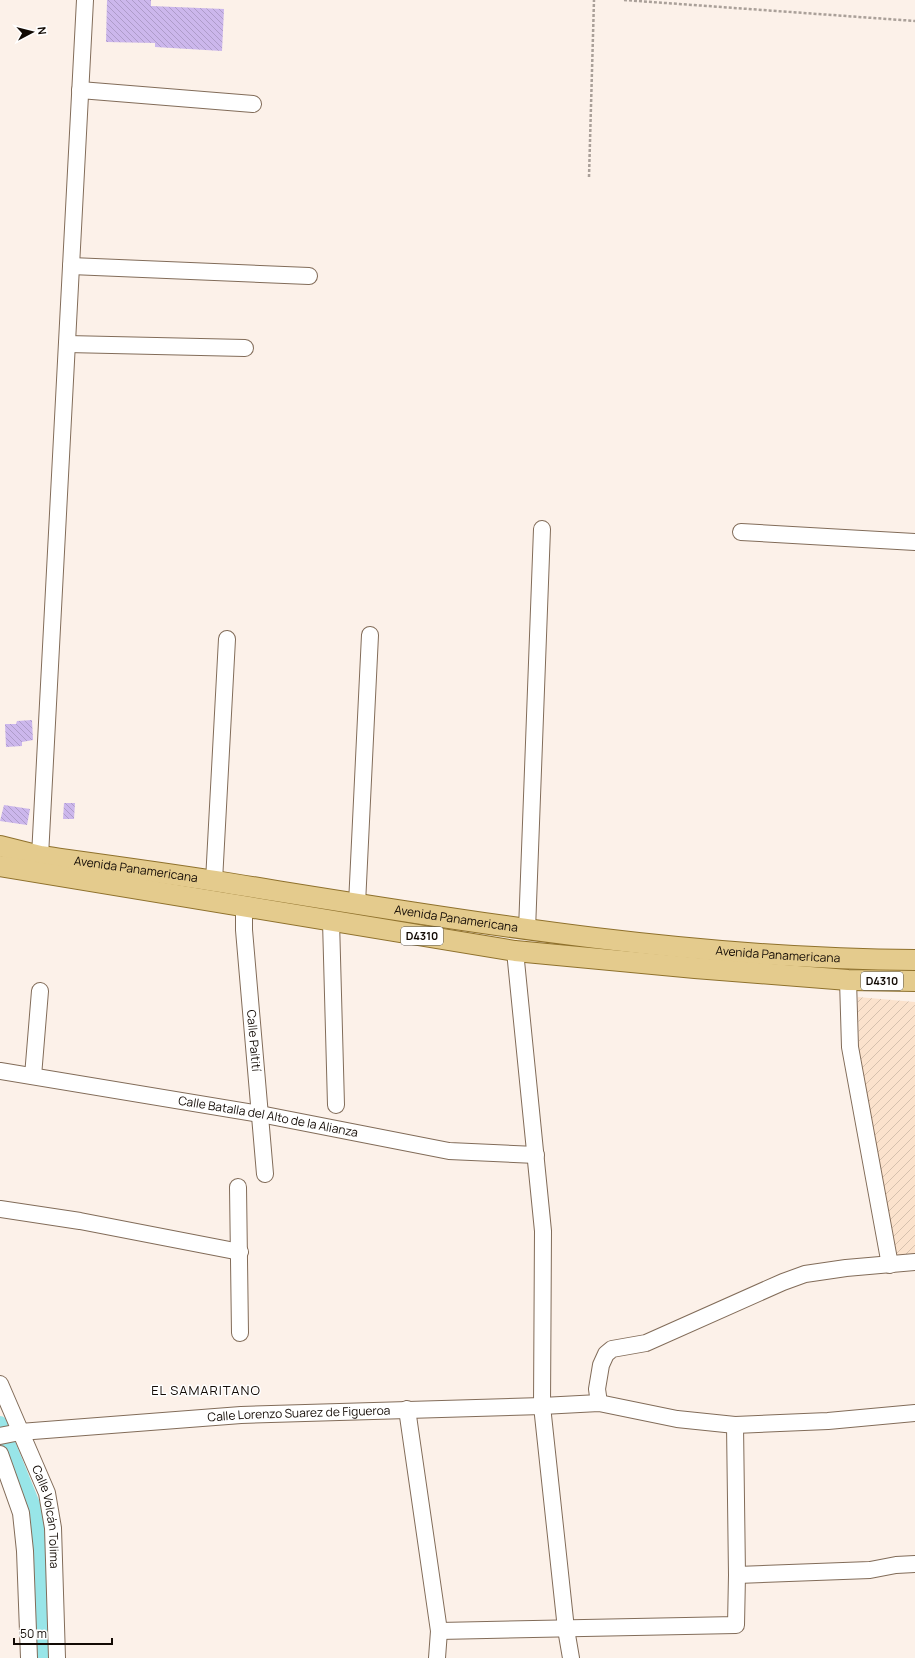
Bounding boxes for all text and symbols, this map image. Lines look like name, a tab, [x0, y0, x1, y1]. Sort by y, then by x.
north arrow	[12, 12, 52, 52]
text: N	[34, 26, 50, 36]
street label: Avenida Panamericana	[73, 852, 199, 886]
street label: Avenida Panamericana	[393, 901, 519, 936]
road number: D4310	[401, 927, 443, 945]
street label: Avenida Panamericana	[715, 942, 841, 966]
road number: D4310	[861, 972, 903, 990]
street label: Calle Paitití	[243, 1009, 265, 1072]
street label: Calle Batalla del Alto de la Alianza	[177, 1092, 360, 1141]
district label: EL SAMARITANO	[151, 1381, 261, 1399]
street label: Calle Lorenzo Suarez de Figueroa	[207, 1402, 391, 1426]
street label: Calle Volcán Tolima	[28, 1462, 63, 1569]
scale bar	[14, 1620, 112, 1646]
text: 50 m	[20, 1625, 47, 1642]

